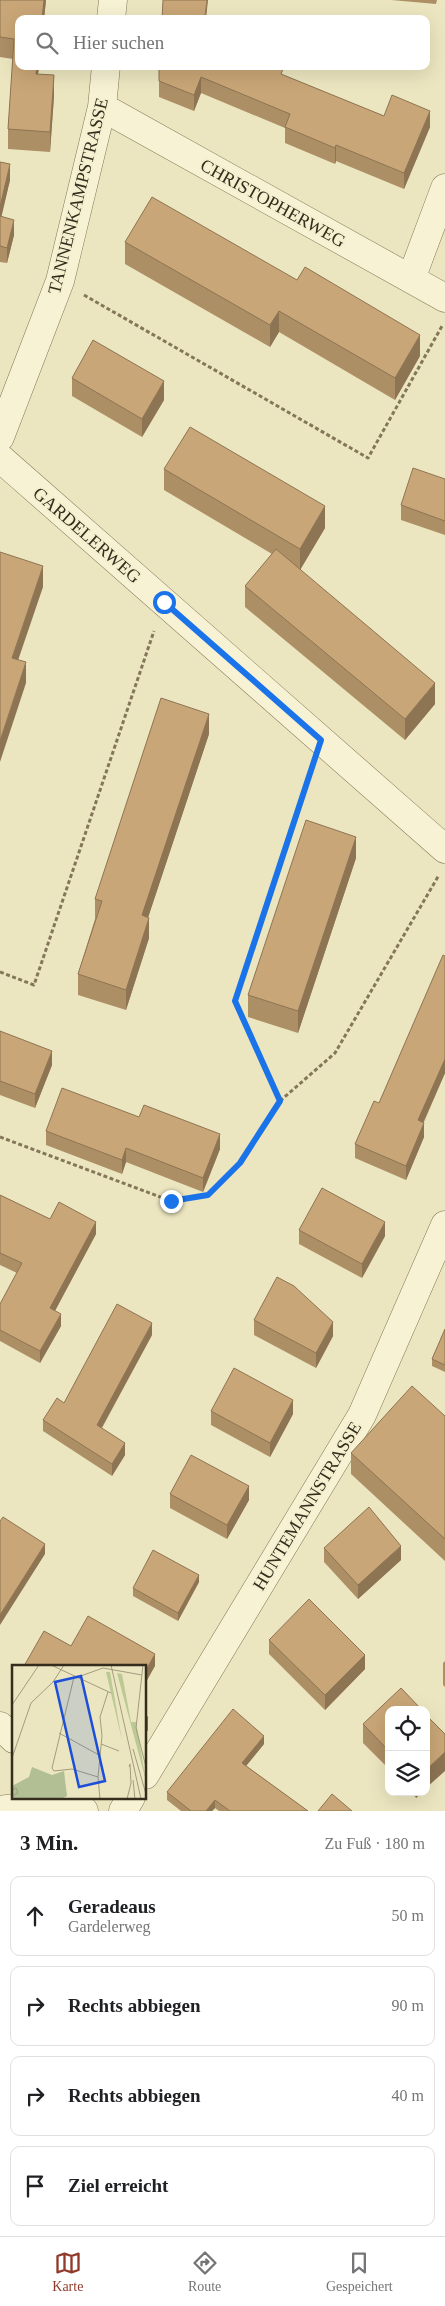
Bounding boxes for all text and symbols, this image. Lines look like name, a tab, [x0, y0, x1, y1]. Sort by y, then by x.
search box	[15, 15, 430, 70]
icon: search	[33, 29, 61, 57]
text: Hier suchen	[73, 32, 164, 53]
street label: TANNENKAMPSTRASSE	[44, 96, 112, 296]
street label: CHRISTOPHERWEG	[197, 155, 349, 251]
street label: GARDELERWEG	[29, 483, 145, 587]
route start	[153, 591, 176, 614]
route end	[160, 1190, 183, 1213]
street label: HUNTEMANNSTRASSE	[249, 1418, 365, 1594]
inset map	[12, 1665, 146, 1798]
map controls	[385, 1706, 430, 1796]
button: locate	[385, 1706, 430, 1751]
button: layers	[385, 1751, 430, 1796]
text: 3 Min.	[20, 1831, 78, 1855]
text: Zu Fuß · 180 m	[325, 1835, 425, 1852]
text: Geradeaus	[68, 1896, 156, 1917]
icon: ahead	[21, 1902, 49, 1930]
text: 50 m	[392, 1907, 424, 1924]
text: Gardelerweg	[68, 1918, 151, 1935]
icon: right	[21, 1992, 49, 2020]
text: Rechts abbiegen	[68, 1995, 200, 2016]
text: 90 m	[392, 1997, 424, 2014]
icon: right	[21, 2082, 49, 2110]
text: Rechts abbiegen	[68, 2085, 200, 2106]
text: 40 m	[392, 2087, 424, 2104]
icon: arrive	[21, 2172, 49, 2200]
text: Ziel erreicht	[68, 2175, 168, 2196]
tab: Karte	[52, 2249, 83, 2295]
tab: Route	[188, 2249, 221, 2295]
tab: Gespeichert	[326, 2249, 393, 2295]

